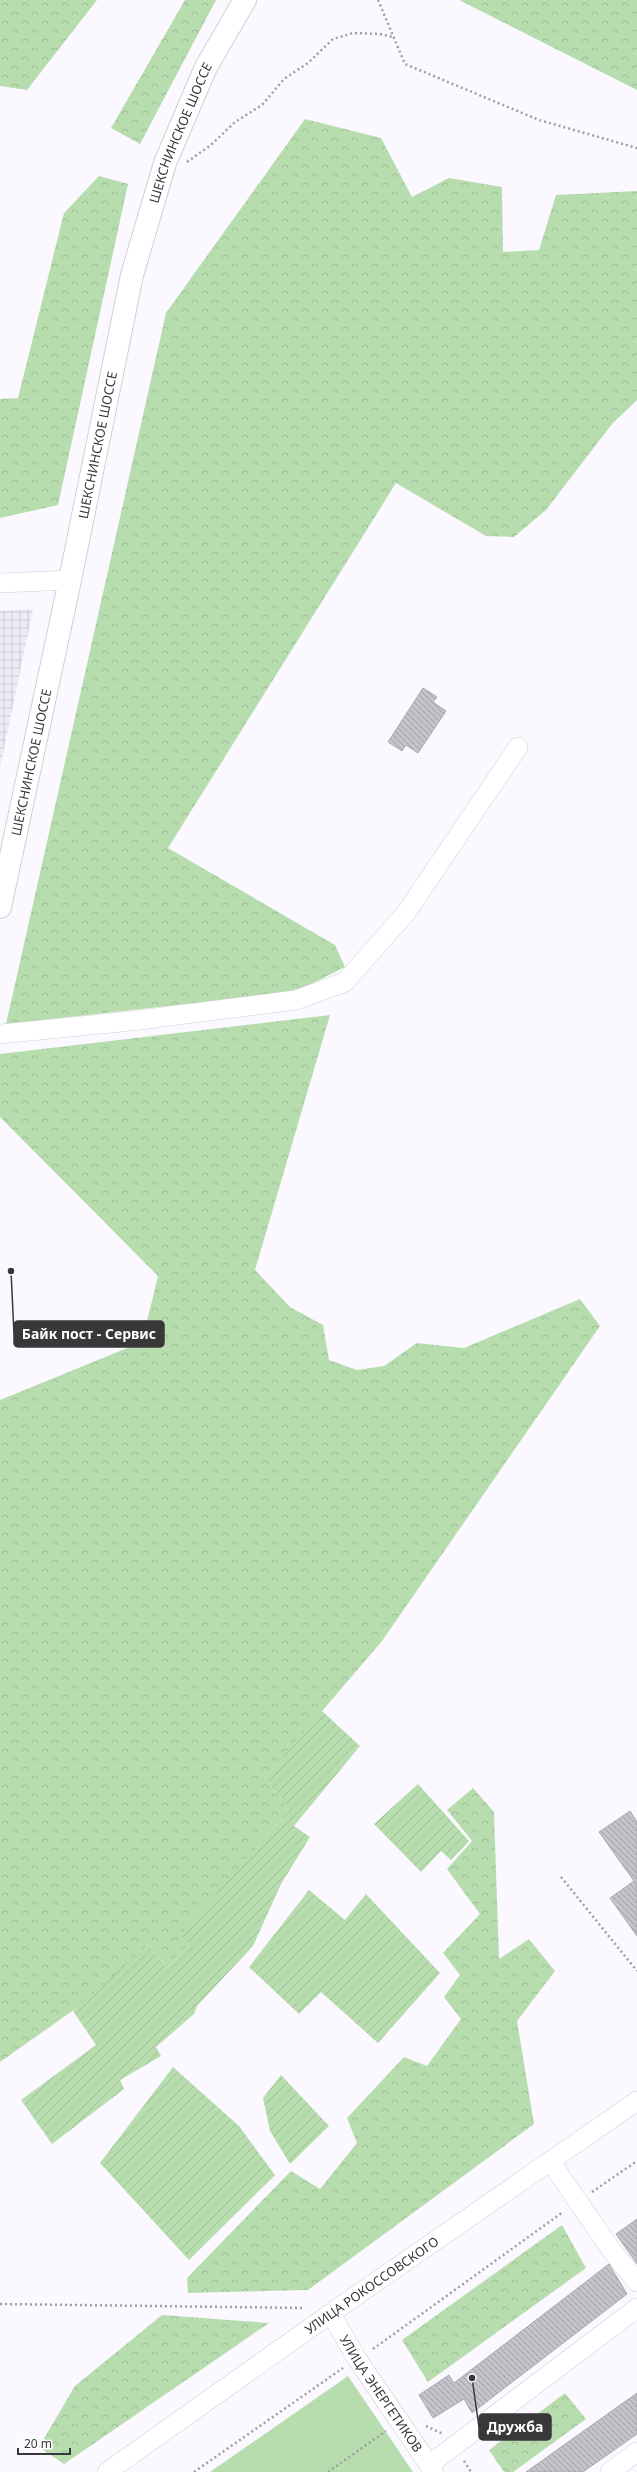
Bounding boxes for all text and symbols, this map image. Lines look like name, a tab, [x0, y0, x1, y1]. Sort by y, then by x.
street label: ШЕКСНИНСКОЕ ШОССЕ	[145, 59, 216, 205]
street label: ШЕКСНИНСКОЕ ШОССЕ	[74, 370, 121, 520]
street label: ШЕКСНИНСКОЕ ШОССЕ	[6, 687, 55, 837]
callout: Байк пост - Сервис	[14, 1321, 164, 1347]
text: Байк пост - Сервис	[22, 1324, 156, 1343]
street label: УЛИЦА РОКОССОВСКОГО	[301, 2232, 442, 2338]
street label: УЛИЦА ЭНЕРГЕТИКОВ	[336, 2331, 427, 2456]
callout: Дружба	[479, 2414, 551, 2440]
text: Дружба	[487, 2417, 543, 2436]
scale bar	[18, 2430, 70, 2456]
text: 20 m	[24, 2435, 52, 2452]

